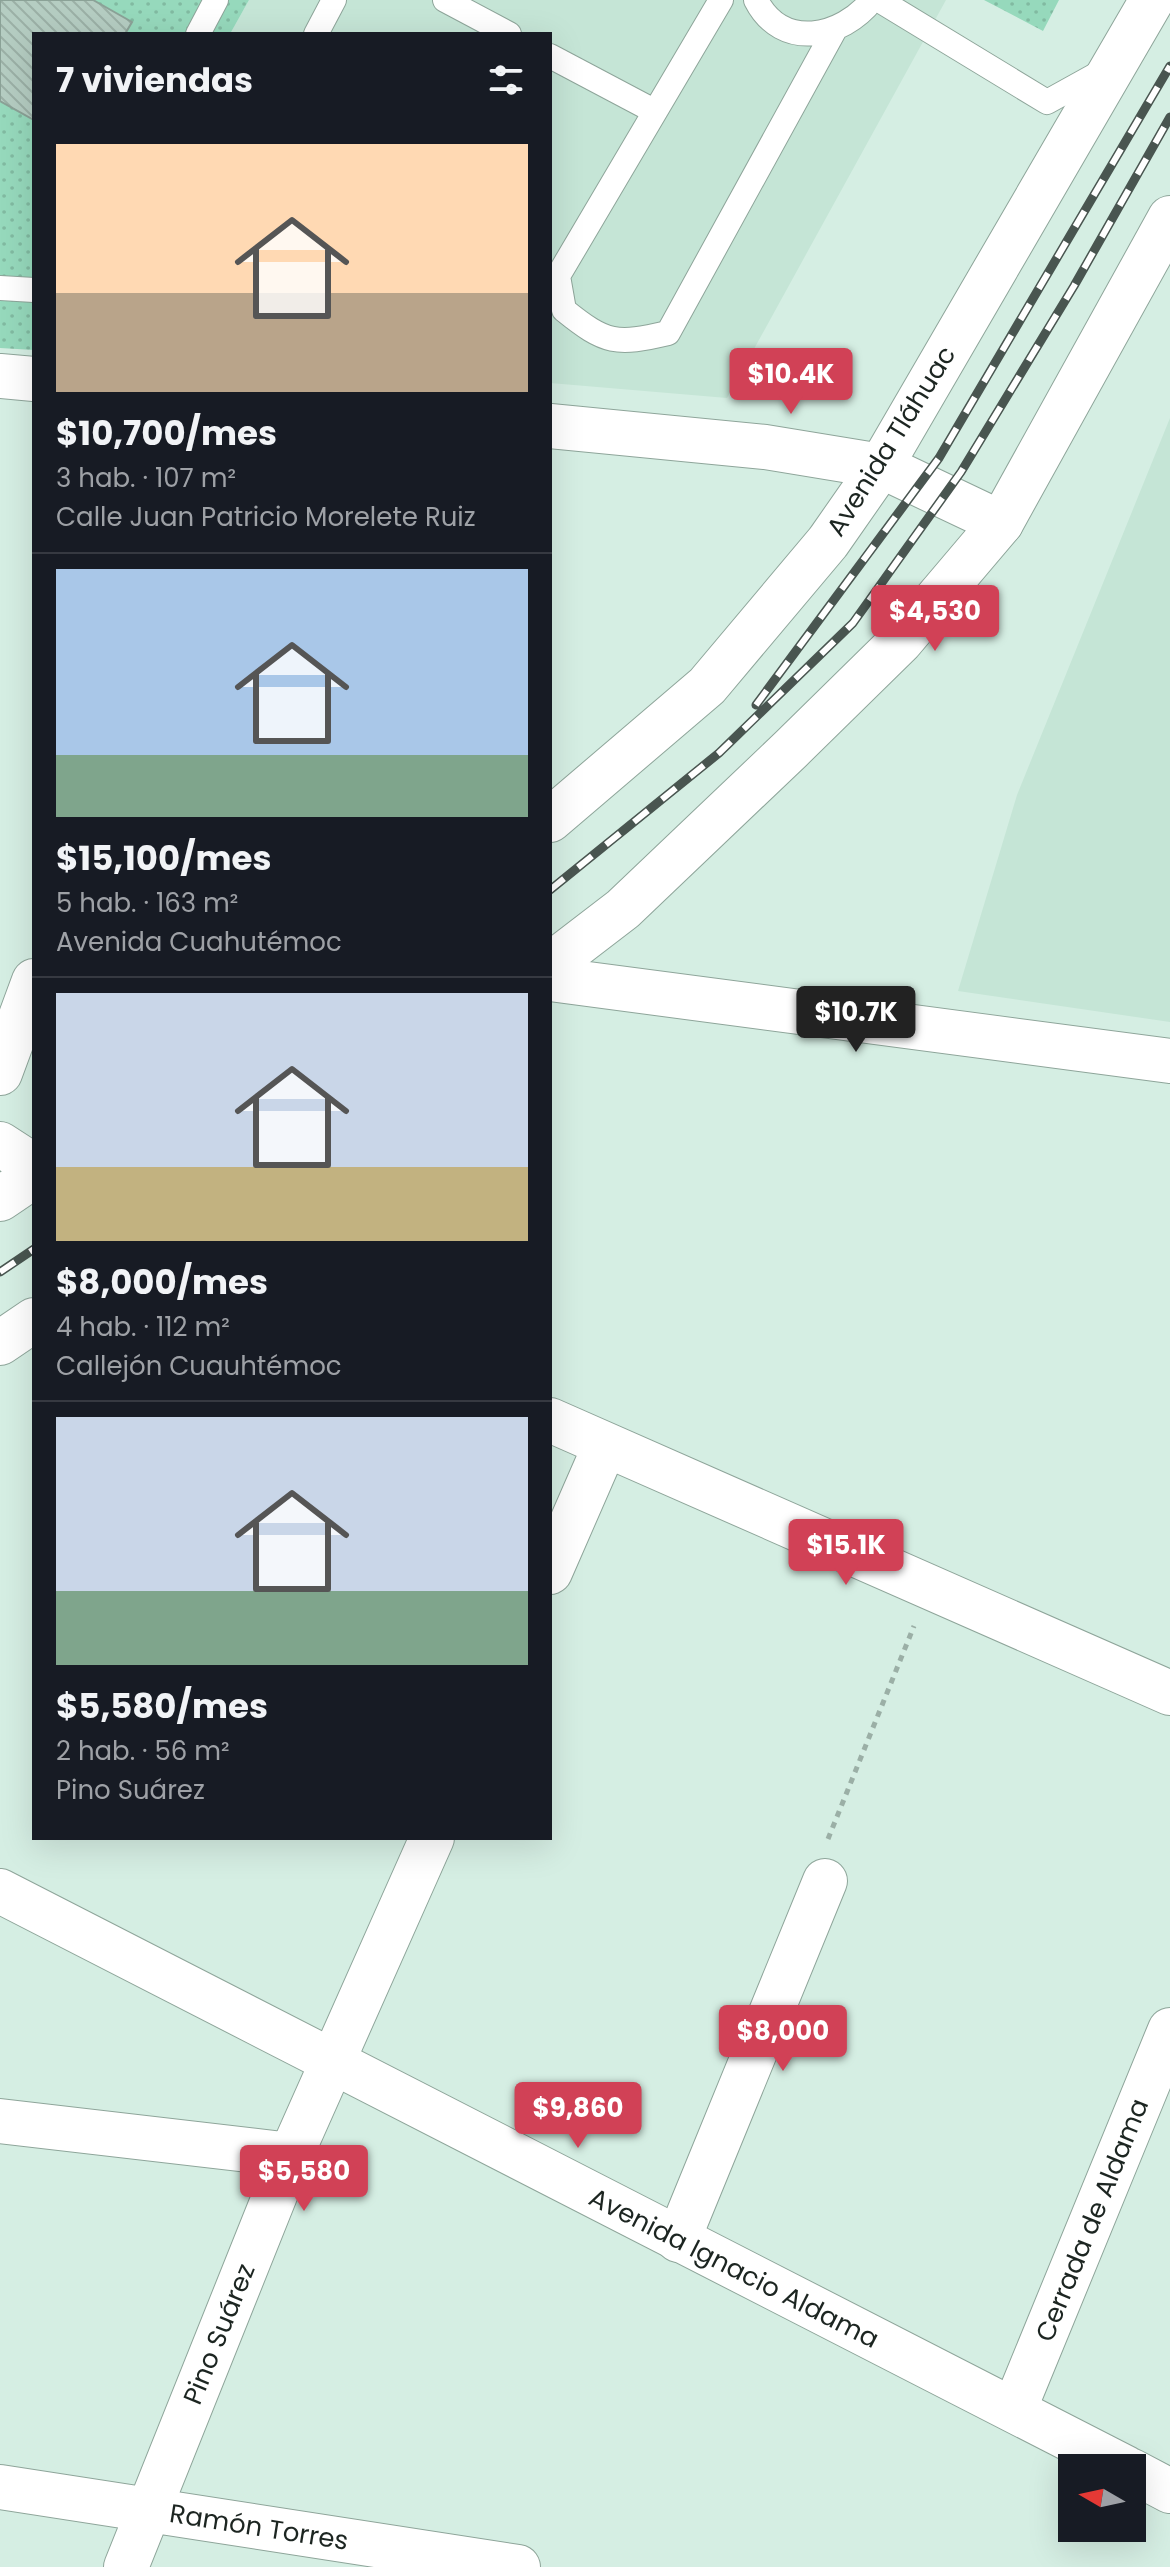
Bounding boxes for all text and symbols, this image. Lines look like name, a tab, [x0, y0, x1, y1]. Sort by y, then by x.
text: 7 viviendas	[56, 56, 253, 104]
icon: filters	[484, 58, 528, 102]
icon: home	[220, 196, 364, 340]
street label: Avenida Tláhuac	[818, 339, 964, 543]
pin: $10.4K	[726, 348, 856, 416]
text: $10.4K	[748, 356, 834, 392]
text: $10,700/mes	[56, 409, 277, 457]
text: 3 hab. · 107 m²	[56, 460, 236, 496]
text: Calle Juan Patricio Morelete Ruiz	[56, 499, 476, 535]
pin: $4,530	[870, 585, 1000, 653]
text: $4,530	[889, 593, 981, 629]
icon: home	[220, 621, 364, 765]
text: $15,100/mes	[56, 834, 271, 882]
text: 5 hab. · 163 m²	[56, 885, 238, 921]
text: Avenida Cuahutémoc	[56, 924, 342, 960]
pin: $10.7K	[791, 986, 921, 1054]
text: $10.7K	[814, 994, 898, 1030]
icon: home	[220, 1045, 364, 1189]
text: $8,000/mes	[56, 1258, 268, 1306]
text: 4 hab. · 112 m²	[56, 1309, 230, 1345]
text: Callejón Cuauhtémoc	[56, 1348, 342, 1384]
icon: home	[220, 1469, 364, 1613]
pin: $15.1K	[781, 1519, 911, 1587]
text: $15.1K	[806, 1527, 886, 1563]
text: $5,580/mes	[56, 1682, 268, 1730]
text: 2 hab. · 56 m²	[56, 1733, 230, 1769]
text: Pino Suárez	[56, 1772, 205, 1808]
pin: $8,000	[718, 2005, 848, 2073]
text: $8,000	[737, 2013, 829, 2049]
pin: $9,860	[513, 2082, 643, 2150]
text: $9,860	[533, 2090, 623, 2126]
street label: Cerrada de Aldama	[1027, 2093, 1157, 2347]
pin: $5,580	[239, 2145, 369, 2213]
text: $5,580	[258, 2153, 350, 2189]
street label: Avenida Ignacio Aldama	[583, 2179, 885, 2357]
street label: Pino Suárez	[174, 2258, 264, 2410]
north arrow	[1058, 2454, 1146, 2542]
map controls	[1058, 2454, 1146, 2542]
street label: Ramón Torres	[167, 2495, 351, 2559]

